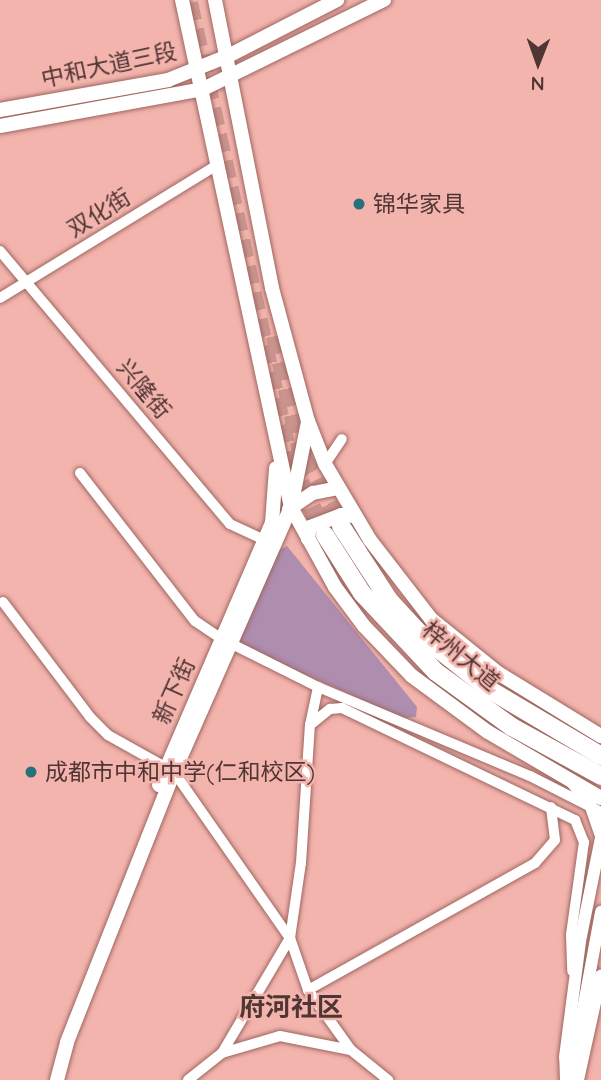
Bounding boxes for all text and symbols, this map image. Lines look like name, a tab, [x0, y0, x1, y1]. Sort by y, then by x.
north arrow	[503, 28, 573, 98]
street label: 中和大道三段	[39, 37, 179, 93]
text: N	[530, 72, 545, 96]
street label: 双化街	[62, 183, 136, 243]
place label: 锦华家具	[373, 190, 465, 218]
marker: 锦华家具	[351, 196, 367, 212]
street label: 兴隆街	[111, 354, 177, 424]
street label: 梓州大道	[417, 616, 505, 696]
street label: 新下街	[147, 654, 201, 728]
place label: 成都市中和中学(仁和校区)	[45, 758, 315, 786]
marker: 成都市中和中学(仁和校区)	[23, 764, 39, 780]
district label: 府河社区	[239, 991, 343, 1023]

